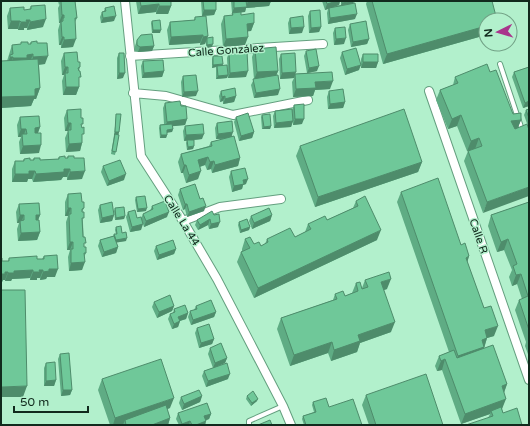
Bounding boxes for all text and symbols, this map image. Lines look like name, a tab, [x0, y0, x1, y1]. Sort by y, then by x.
north arrow	[478, 12, 518, 52]
text: N	[482, 28, 495, 38]
street label: Calle González	[188, 41, 265, 60]
street label: Calle La 44	[161, 192, 202, 248]
street label: Calle R	[466, 217, 491, 256]
scale bar	[14, 388, 88, 414]
text: 50 m	[20, 395, 49, 409]

